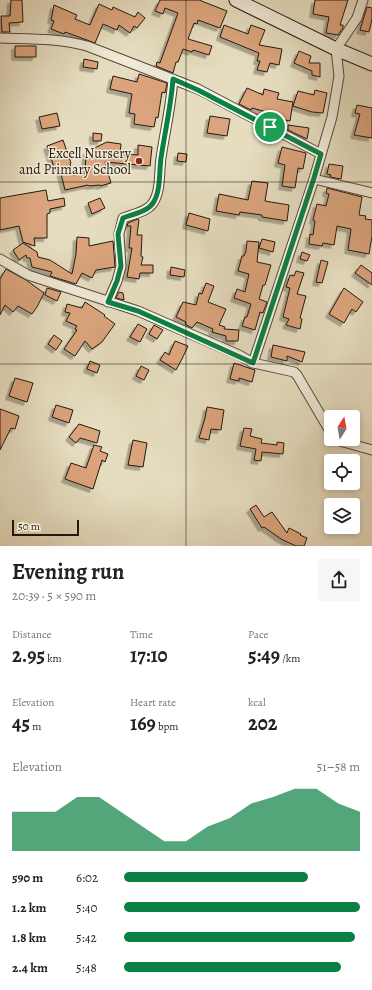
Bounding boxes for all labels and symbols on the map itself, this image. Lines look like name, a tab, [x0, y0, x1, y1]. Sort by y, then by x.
pin	[253, 110, 287, 144]
place label: Excell Nursery and Primary School	[19, 144, 132, 179]
marker: Excell Nursery and Primary School	[134, 156, 144, 166]
north arrow	[324, 410, 360, 446]
scale bar	[12, 518, 79, 537]

